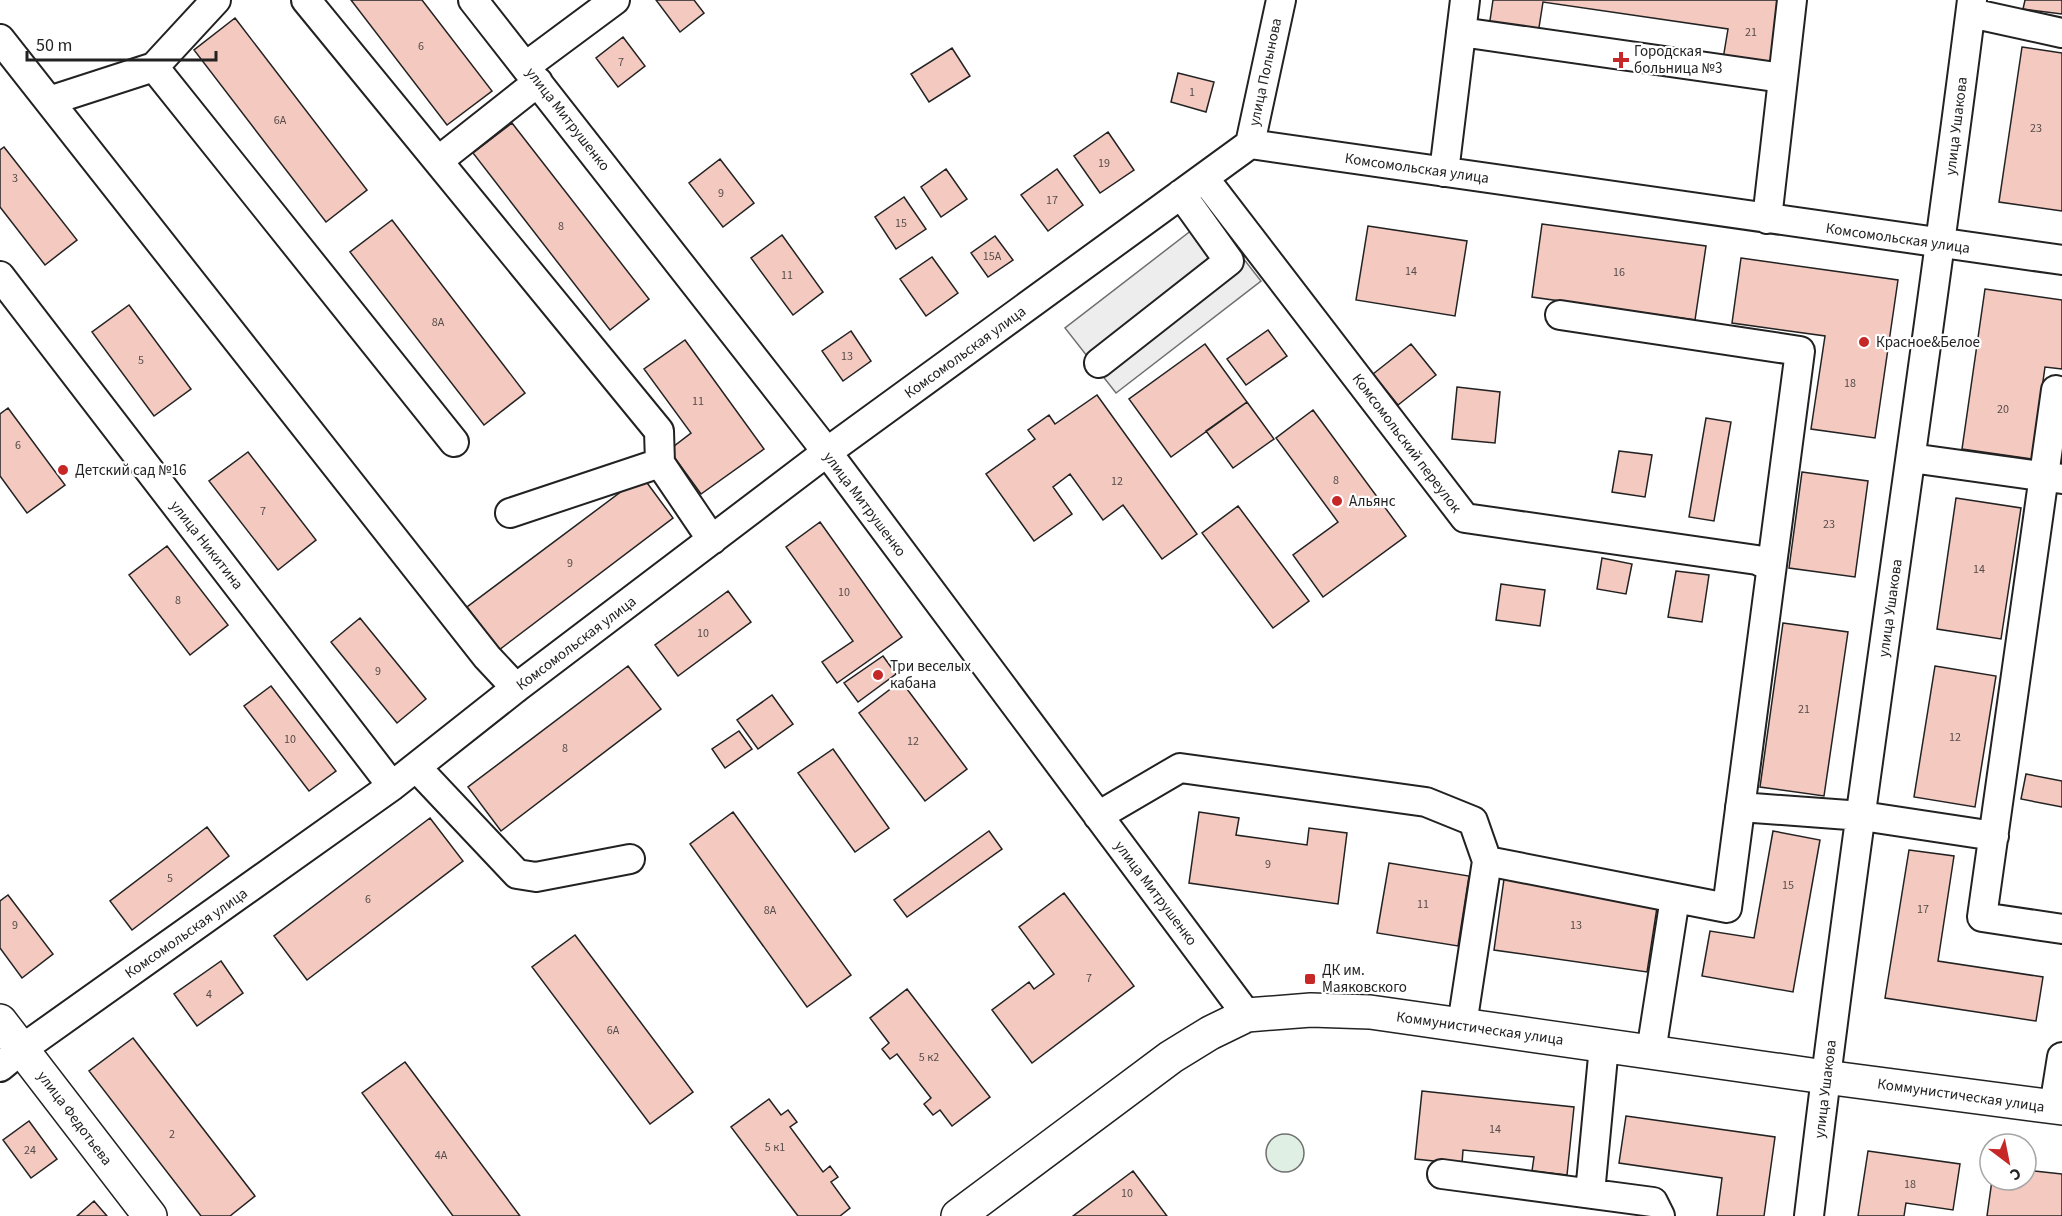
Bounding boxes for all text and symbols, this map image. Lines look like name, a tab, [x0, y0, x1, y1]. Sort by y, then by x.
street label: улица Полынова	[1244, 16, 1287, 128]
scale bar	[27, 24, 216, 62]
house number: 21	[1745, 24, 1757, 41]
text: 50 m	[36, 33, 72, 58]
house number: 6	[418, 38, 424, 55]
place label: Городская больница №3	[1634, 41, 1722, 79]
marker: Городская больница №3	[1612, 51, 1630, 69]
house number: 7	[618, 54, 624, 71]
street label: улица Митрушенко	[520, 63, 615, 176]
street label: улица Ушакова	[1940, 76, 1973, 176]
house number: 1	[1189, 84, 1195, 101]
house number: 6А	[274, 112, 287, 129]
house number: 23	[2030, 120, 2042, 137]
street label: Комсомольская улица	[1343, 148, 1490, 189]
house number: 19	[1098, 155, 1110, 172]
house number: 3	[12, 170, 18, 187]
house number: 9	[718, 185, 724, 202]
house number: 17	[1046, 192, 1058, 209]
house number: 15	[895, 215, 907, 232]
house number: 8	[558, 218, 564, 235]
street label: Комсомольская улица	[1824, 218, 1971, 259]
house number: 15А	[983, 248, 1002, 265]
house number: 14	[1405, 263, 1417, 280]
house number: 16	[1613, 264, 1625, 281]
house number: 11	[781, 267, 793, 284]
street label: Комсомольская улица	[900, 301, 1030, 404]
house number: 8А	[432, 314, 445, 331]
place label: Красное&Белое	[1876, 332, 1980, 353]
marker: Красное&Белое	[1857, 335, 1871, 349]
house number: 13	[841, 348, 853, 365]
house number: 5	[138, 352, 144, 369]
street label: Комсомольский переулок	[1347, 369, 1466, 518]
house number: 18	[1844, 375, 1856, 392]
house number: 11	[692, 393, 704, 410]
house number: 20	[1997, 401, 2009, 418]
house number: 6	[15, 437, 21, 454]
street label: улица Митрушенко	[818, 448, 911, 561]
place label: Детский сад №16	[75, 460, 186, 481]
marker: Детский сад №16	[56, 463, 70, 477]
house number: 8	[1333, 472, 1339, 489]
house number: 12	[1111, 473, 1123, 490]
place label: Альянс	[1349, 491, 1396, 512]
marker: Альянс	[1330, 494, 1344, 508]
street label: улица Никитина	[165, 496, 248, 594]
house number: 7	[260, 503, 266, 520]
house number: 23	[1823, 516, 1835, 533]
house number: 9	[567, 555, 573, 572]
street label: улица Ушакова	[1873, 558, 1908, 658]
house number: 14	[1973, 561, 1985, 578]
house number: 10	[838, 584, 850, 601]
street label: Комсомольская улица	[512, 591, 641, 696]
house number: 8	[175, 592, 181, 609]
house number: 10	[697, 625, 709, 642]
place label: Три веселых кабана	[890, 656, 971, 694]
house number: 9	[375, 663, 381, 680]
marker: Три веселых кабана	[871, 668, 885, 682]
house number: 21	[1798, 701, 1810, 718]
house number: 12	[1949, 729, 1961, 746]
house number: 10	[284, 731, 296, 748]
house number: 12	[907, 733, 919, 750]
house number: 8	[562, 740, 568, 757]
street label: улица Митрушенко	[1109, 837, 1202, 950]
house number: 9	[1265, 856, 1271, 873]
house number: 5	[167, 870, 173, 887]
house number: 15	[1782, 877, 1794, 894]
street label: Комсомольская улица	[121, 883, 252, 984]
house number: 6	[365, 891, 371, 908]
house number: 11	[1417, 896, 1429, 913]
house number: 17	[1917, 901, 1929, 918]
house number: 8А	[764, 902, 777, 919]
house number: 9	[12, 917, 18, 934]
house number: 13	[1570, 917, 1582, 934]
place label: ДК им. Маяковского	[1322, 960, 1407, 998]
house number: 7	[1086, 970, 1092, 987]
marker: ДК им. Маяковского	[1303, 972, 1317, 986]
house number: 4	[206, 986, 212, 1003]
street label: Коммунистическая улица	[1395, 1006, 1565, 1051]
house number: 6А	[607, 1022, 620, 1039]
street label: улица Ушакова	[1809, 1039, 1842, 1139]
house number: 5 к2	[919, 1049, 939, 1066]
street label: улица Федотьева	[32, 1067, 117, 1170]
street label: Коммунистическая улица	[1876, 1073, 2046, 1118]
house number: 14	[1489, 1121, 1501, 1138]
house number: 2	[169, 1126, 175, 1143]
north arrow	[1978, 1132, 2038, 1192]
house number: 5 к1	[765, 1139, 785, 1156]
house number: 24	[24, 1142, 36, 1159]
house number: 4А	[435, 1147, 448, 1164]
text: С	[2006, 1162, 2025, 1186]
house number: 18	[1904, 1176, 1916, 1193]
house number: 10	[1121, 1185, 1133, 1202]

